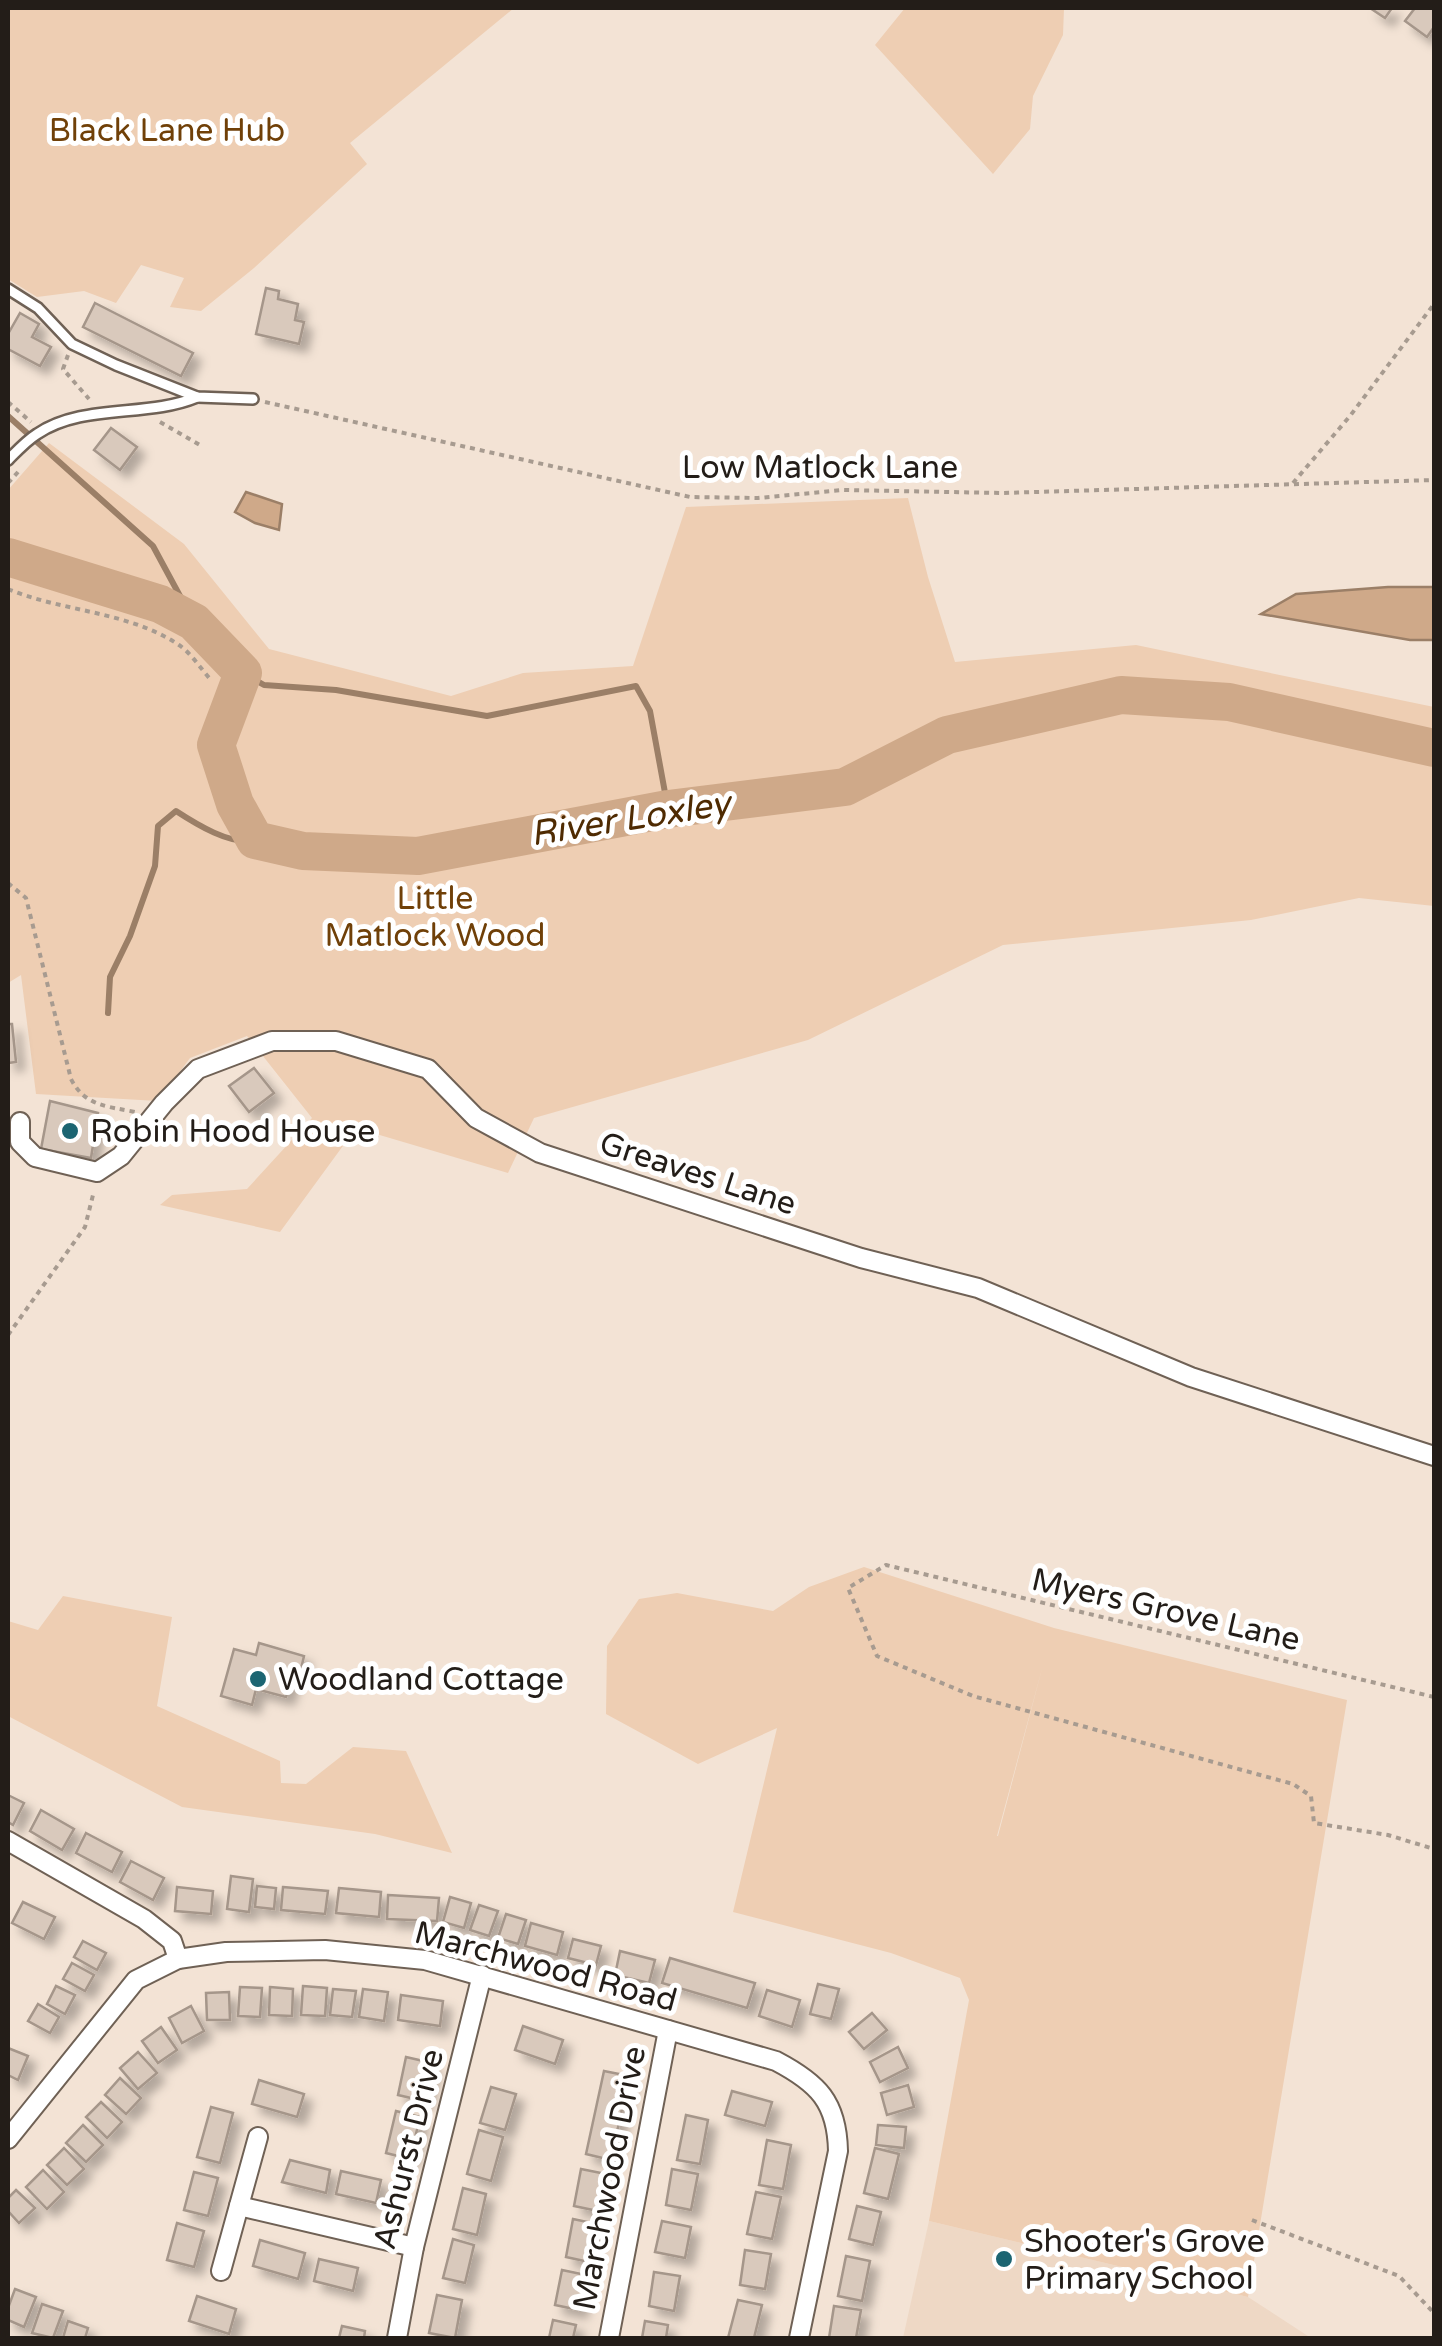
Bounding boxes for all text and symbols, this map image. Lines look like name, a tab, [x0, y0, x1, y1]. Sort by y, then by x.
park label: Black Lane Hub	[49, 112, 285, 150]
street label: Low Matlock Lane	[682, 449, 958, 487]
water label: River Loxley	[527, 782, 737, 855]
park label: Little Matlock Wood	[325, 880, 546, 955]
place label: Robin Hood House	[90, 1113, 375, 1151]
marker: Robin Hood House	[59, 1120, 81, 1142]
street label: Greaves Lane	[595, 1124, 801, 1224]
street label: Myers Grove Lane	[1028, 1561, 1304, 1659]
place label: Woodland Cottage	[278, 1661, 564, 1699]
marker: Woodland Cottage	[247, 1668, 269, 1690]
street label: Marchwood Road	[410, 1914, 681, 2020]
street label: Marchwood Drive	[566, 2043, 654, 2313]
street label: Ashurst Drive	[366, 2045, 452, 2253]
place label: Shooter's Grove Primary School	[1024, 2223, 1265, 2298]
marker: Shooter's Grove Primary School	[993, 2248, 1015, 2270]

